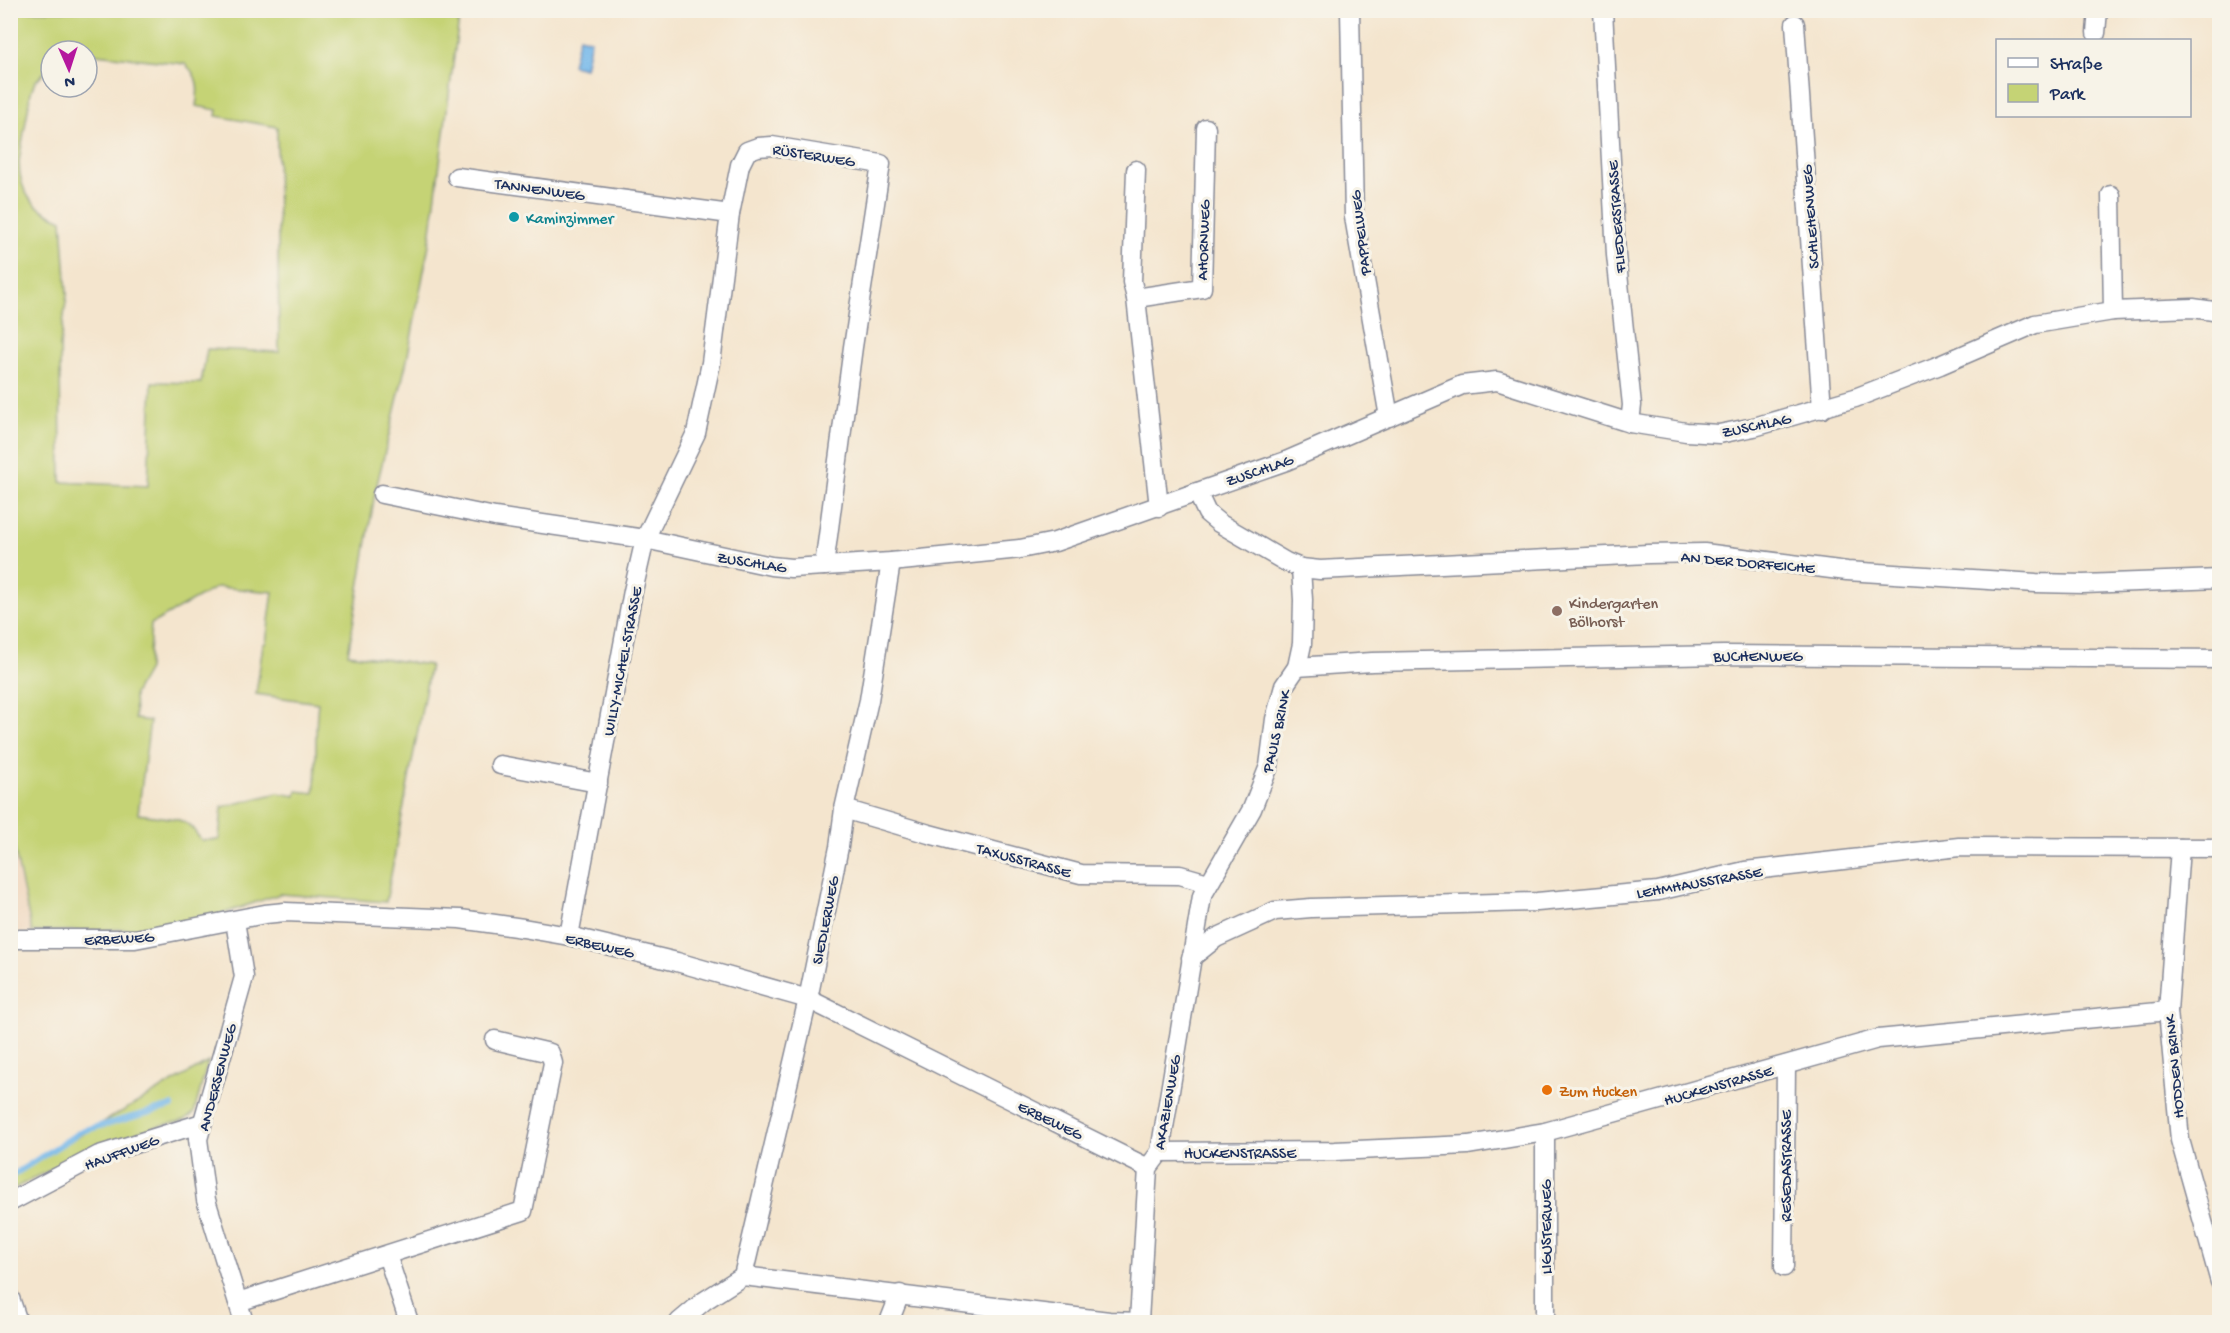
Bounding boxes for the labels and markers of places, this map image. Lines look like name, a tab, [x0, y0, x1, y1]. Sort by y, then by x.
marker: Kaminzimmer	[507, 210, 521, 224]
place label: Kaminzimmer	[526, 211, 615, 230]
place label: Kindergarten Bölhorst	[1568, 596, 1659, 633]
marker: Kindergarten Bölhorst	[1550, 604, 1564, 618]
marker: Zum Hucken	[1540, 1083, 1554, 1097]
place label: Zum Hucken	[1559, 1084, 1637, 1103]

